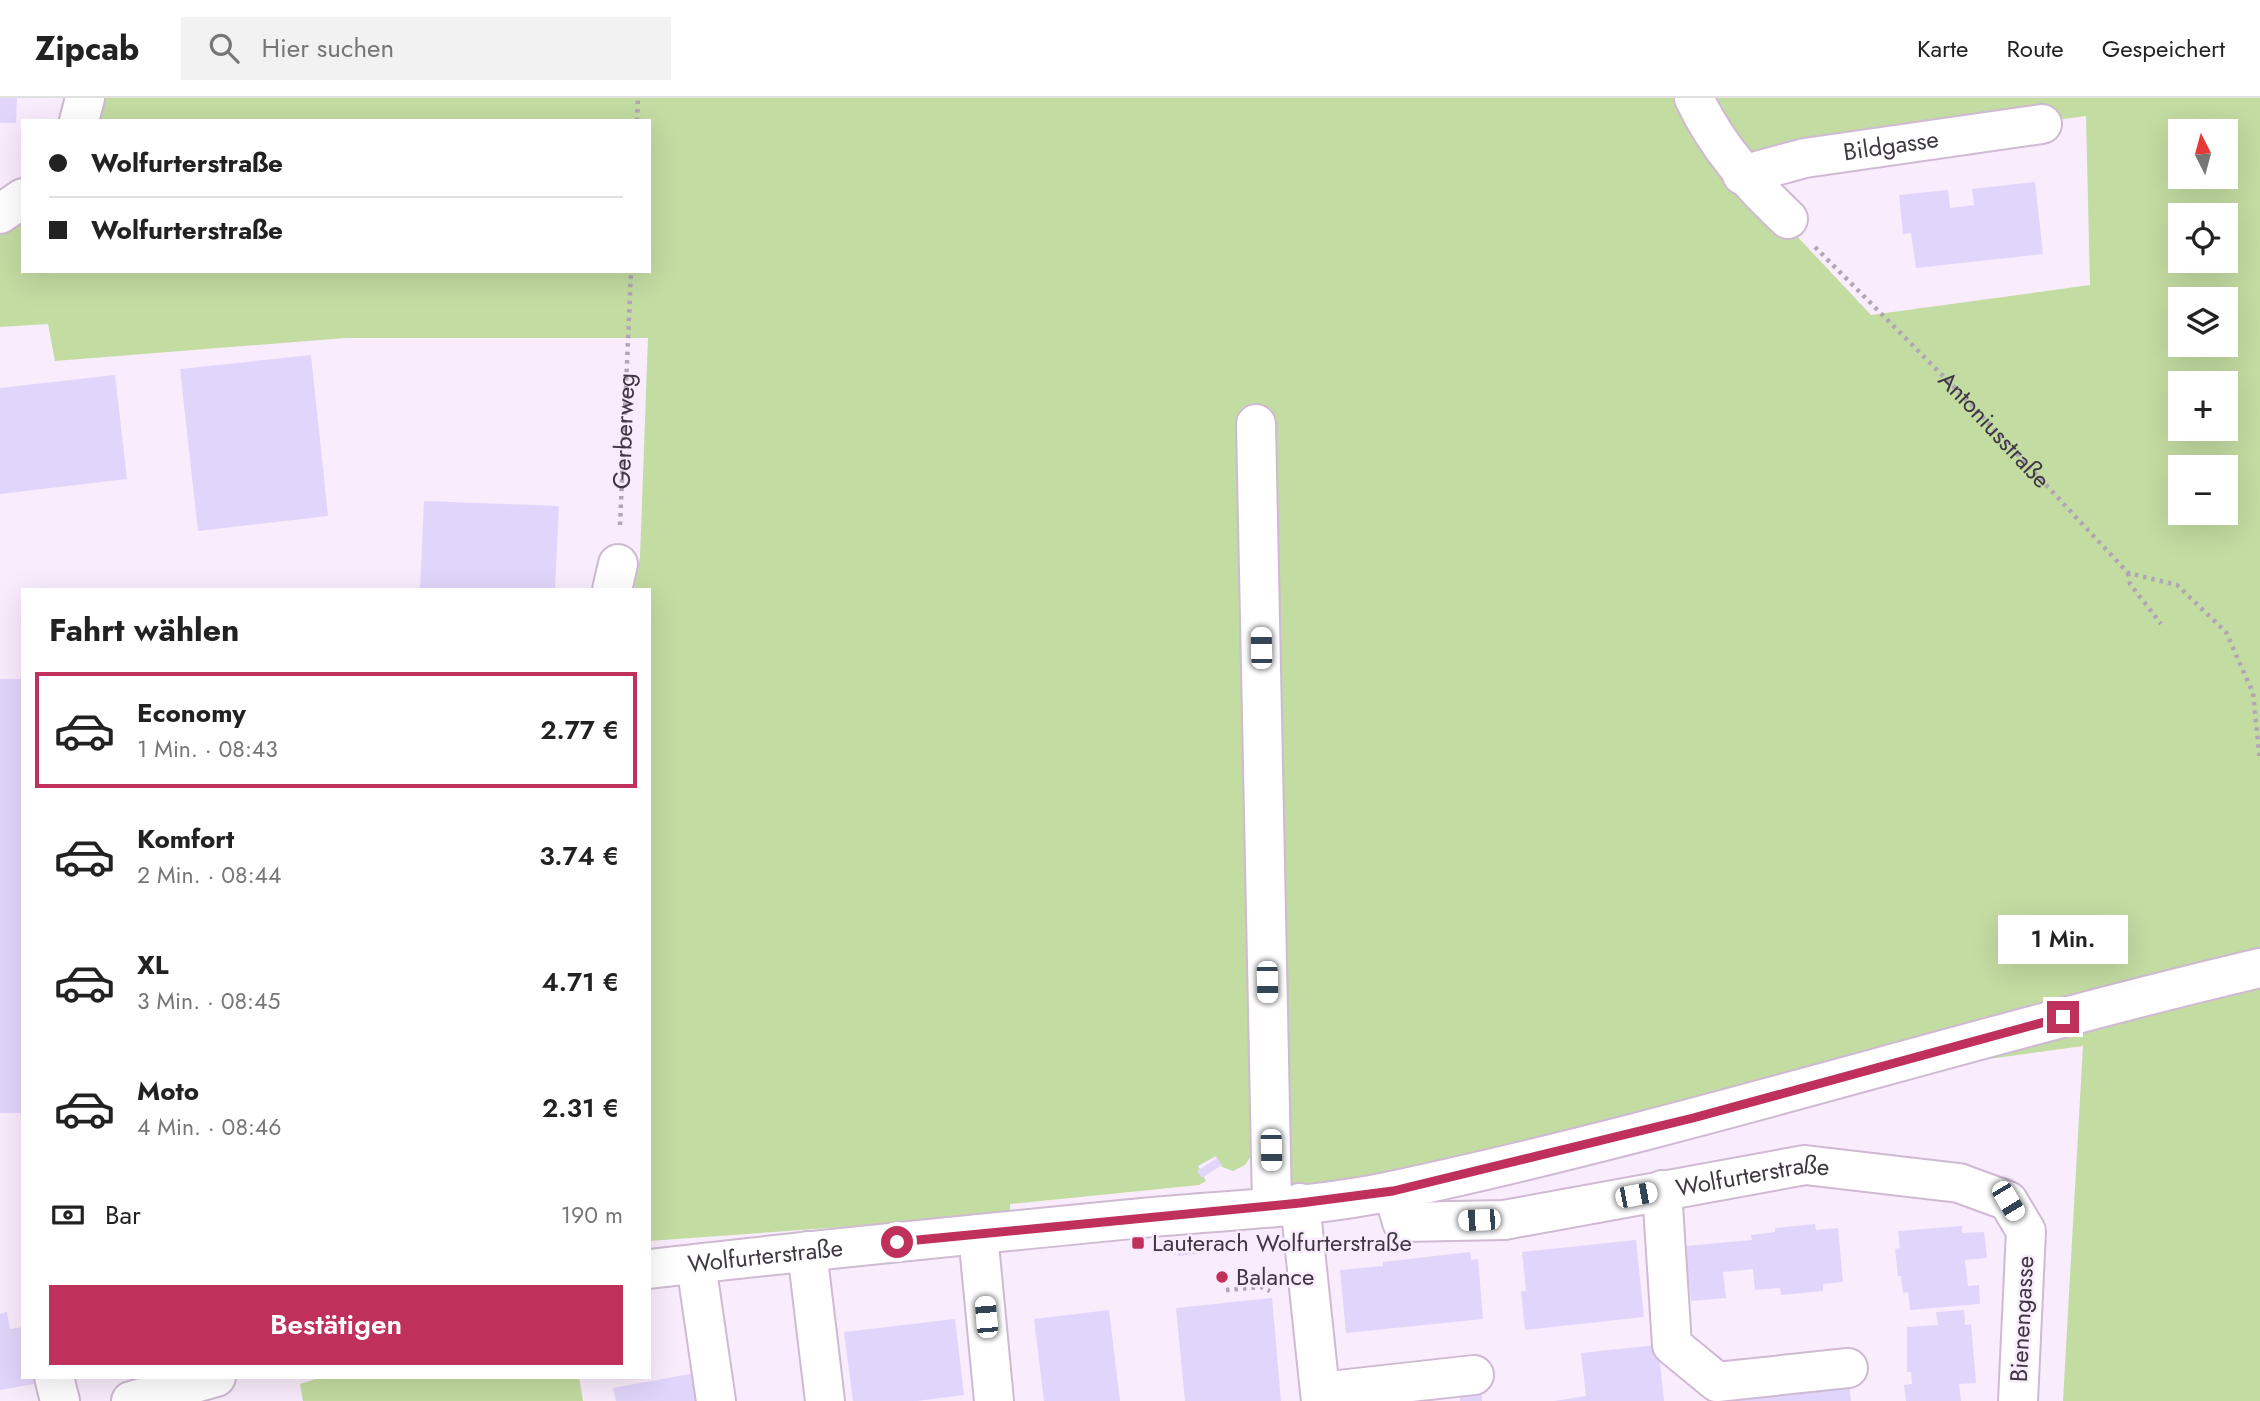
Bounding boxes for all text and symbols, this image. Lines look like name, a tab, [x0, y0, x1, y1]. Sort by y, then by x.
search box	[181, 17, 671, 80]
text: Zipcab	[35, 25, 139, 72]
icon: search	[205, 29, 243, 67]
text: Hier suchen	[261, 29, 394, 67]
text: Karte	[1917, 31, 1968, 66]
text: Route	[2006, 31, 2064, 66]
text: Gespeichert	[2102, 31, 2225, 66]
north arrow	[2168, 119, 2238, 189]
map controls	[2168, 119, 2238, 525]
street label: Bildgasse	[1841, 121, 1941, 169]
text: Wolfurterstraße	[91, 144, 283, 182]
button: locate	[2168, 203, 2238, 273]
text: Wolfurterstraße	[91, 211, 283, 249]
button: layers	[2168, 287, 2238, 357]
street label: Antoniusstraße	[1931, 363, 2059, 496]
button: +	[2168, 371, 2238, 441]
street label: Gerberweg	[604, 372, 644, 490]
button: −	[2168, 455, 2238, 525]
text: Fahrt wählen	[49, 607, 239, 653]
car	[1251, 627, 1272, 669]
text: Economy	[137, 694, 246, 732]
icon: car	[53, 699, 116, 762]
text: 2.77 €	[540, 711, 619, 749]
text: 1 Min. · 08:43	[137, 732, 278, 766]
text: Komfort	[137, 820, 234, 858]
icon: car	[53, 825, 116, 888]
text: 3.74 €	[539, 837, 619, 875]
text: 2 Min. · 08:44	[137, 858, 281, 892]
callout: 1 Min.	[1998, 916, 2128, 964]
text: 1 Min.	[2031, 922, 2095, 956]
text: XL	[137, 946, 169, 984]
icon: car	[53, 951, 116, 1014]
car	[1257, 961, 1278, 1003]
text: 4.71 €	[542, 963, 619, 1001]
text: 3 Min. · 08:45	[137, 984, 280, 1018]
route end	[2047, 1001, 2079, 1033]
text: Moto	[137, 1072, 199, 1110]
icon: car	[53, 1077, 116, 1140]
text: 2.31 €	[542, 1089, 619, 1127]
text: 4 Min. · 08:46	[137, 1110, 282, 1144]
car	[1261, 1129, 1282, 1171]
street label: Wolfurterstraße	[1673, 1147, 1832, 1205]
car	[1989, 1178, 2028, 1224]
car	[1614, 1181, 1659, 1209]
icon: cash	[49, 1196, 87, 1234]
text: Bar	[105, 1196, 141, 1234]
text: 190 m	[561, 1198, 623, 1232]
car	[1458, 1209, 1501, 1231]
place label: Lauterach Wolfurterstraße	[1152, 1225, 1412, 1260]
route start	[881, 1226, 913, 1258]
street label: Wolfurterstraße	[686, 1230, 844, 1281]
marker: Lauterach Wolfurterstraße	[1130, 1235, 1146, 1251]
street label: Bienengasse	[2001, 1255, 2042, 1383]
place label: Balance	[1236, 1259, 1314, 1294]
marker: Balance	[1214, 1269, 1230, 1285]
button: Bestätigen	[49, 1285, 623, 1365]
car	[974, 1295, 999, 1339]

